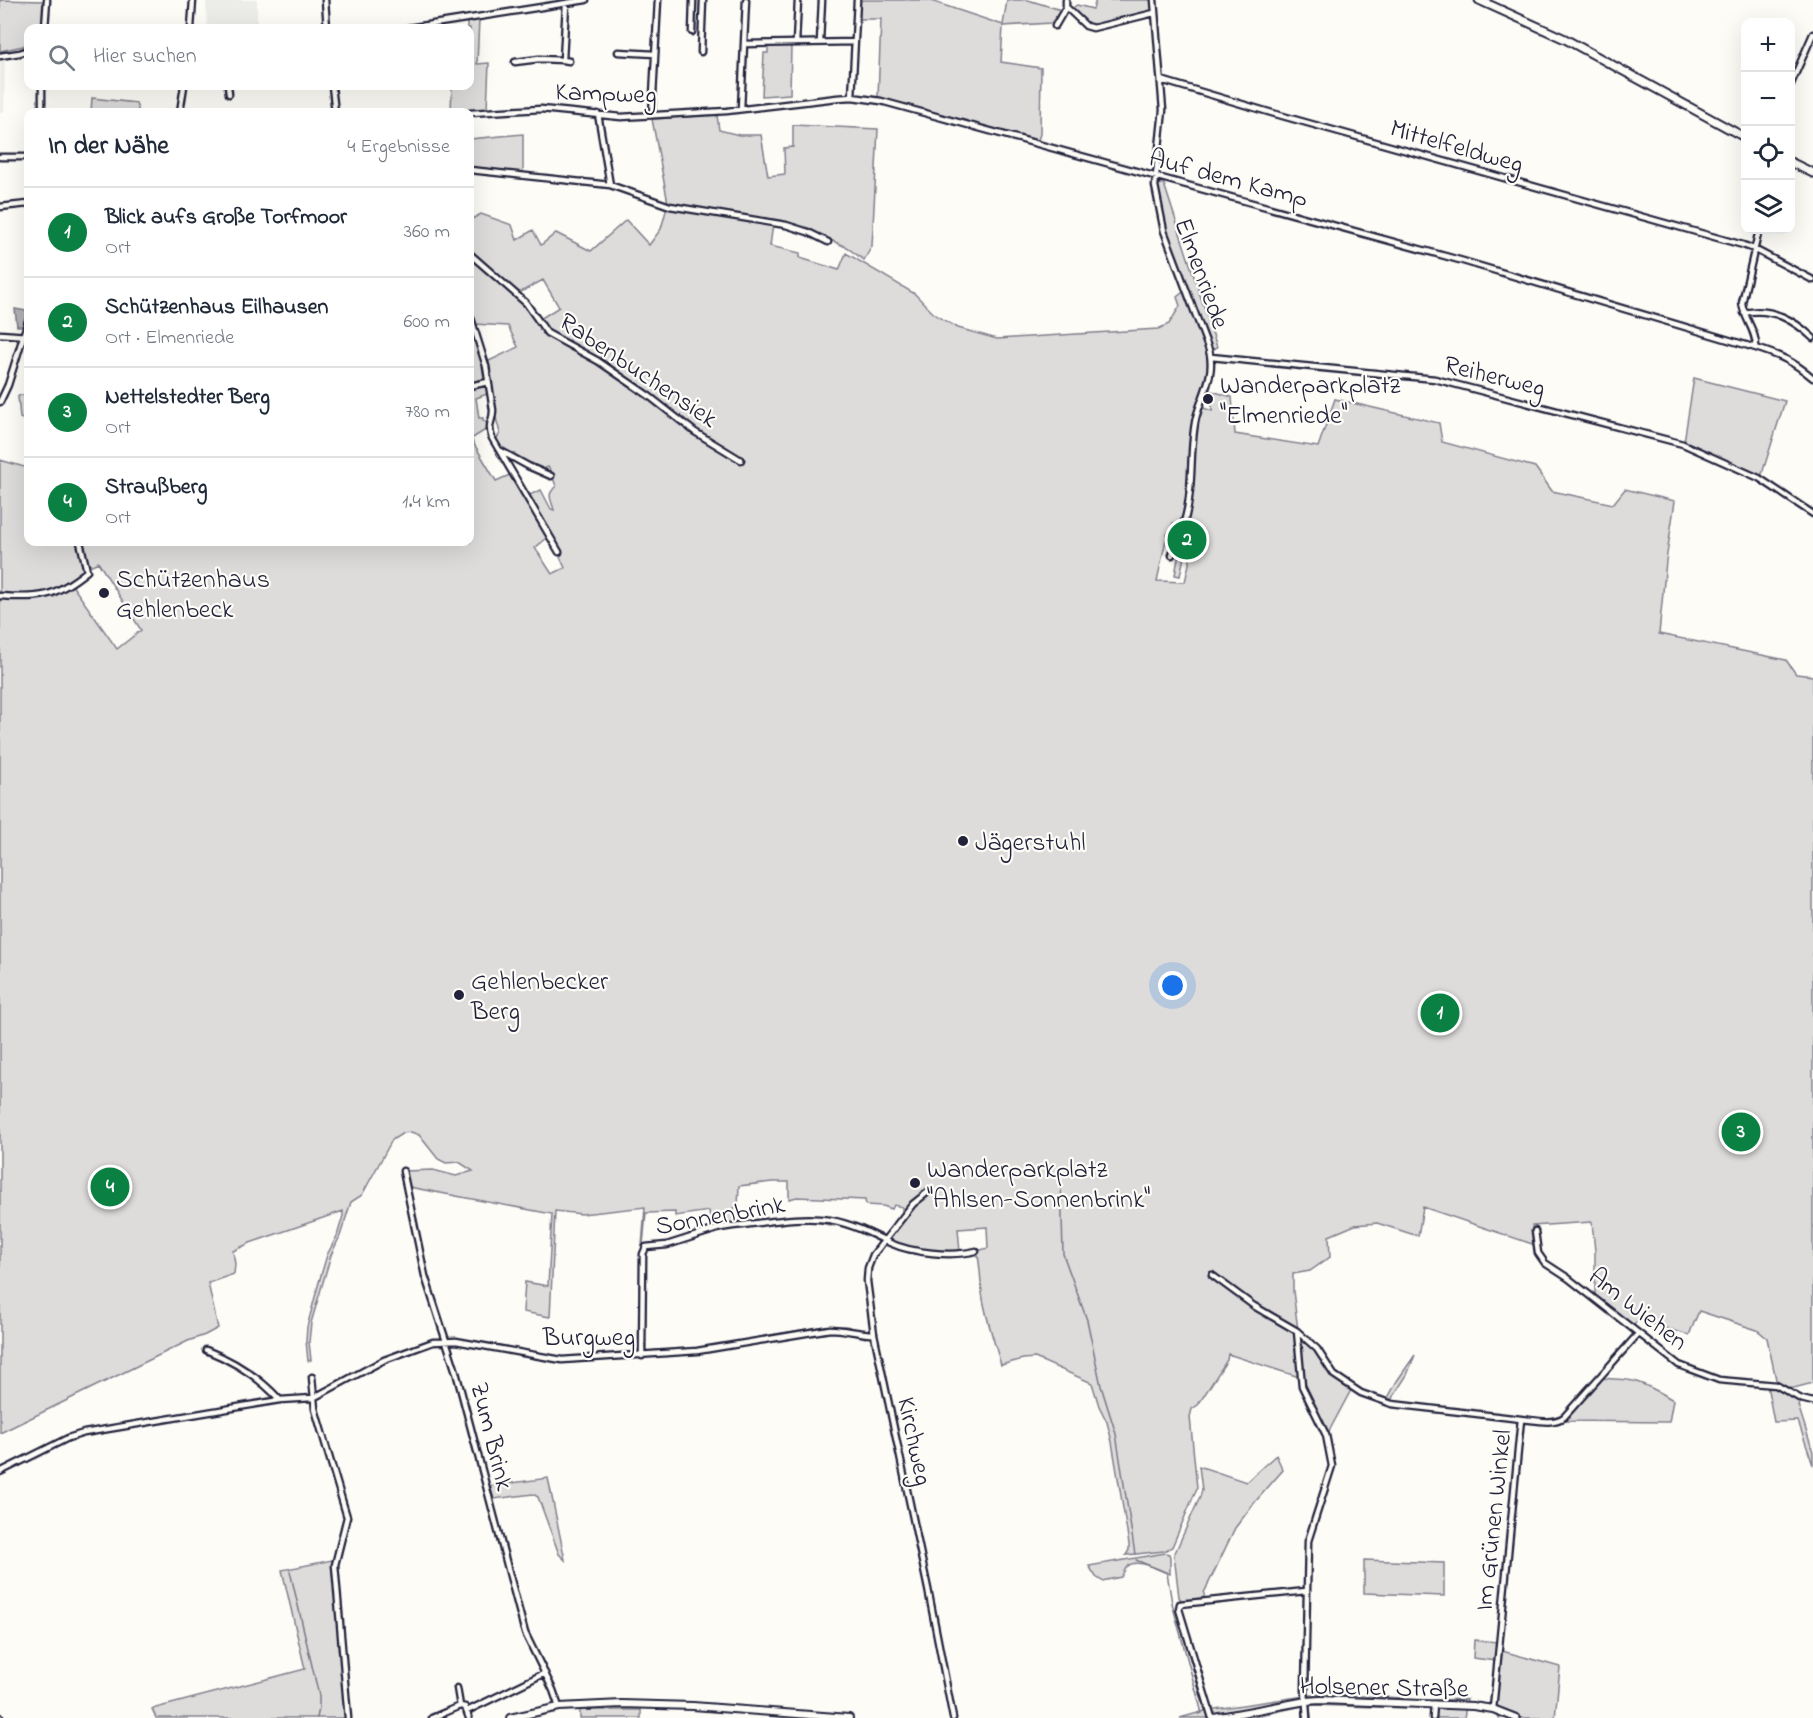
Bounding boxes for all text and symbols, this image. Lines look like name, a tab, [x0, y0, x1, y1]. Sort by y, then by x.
map controls	[1741, 18, 1795, 234]
button: +	[1741, 18, 1795, 72]
search box	[24, 24, 474, 90]
icon: search	[45, 41, 78, 74]
text: Hier suchen	[93, 41, 197, 73]
button: −	[1741, 72, 1795, 126]
street label: Kampweg	[555, 74, 657, 116]
street label: Mittelfeldweg	[1385, 111, 1527, 185]
button: locate	[1741, 126, 1795, 180]
text: In der Nähe	[48, 128, 169, 166]
text: 4 Ergebnisse	[347, 133, 450, 162]
street label: Auf dem Kamp	[1144, 140, 1312, 219]
button: layers	[1741, 180, 1795, 234]
text: Blick aufs Große Torfmoor	[105, 202, 347, 234]
street label: Elmenriede	[1163, 213, 1238, 335]
text: 1	[64, 218, 71, 247]
text: 360 m	[404, 218, 450, 247]
text: Ort	[105, 234, 131, 263]
text: Schützenhaus Eilhausen	[105, 292, 328, 324]
street label: Rabenbuchensiek	[550, 304, 725, 439]
text: 2	[63, 308, 72, 337]
text: 600 m	[403, 308, 450, 337]
text: Ort · Elmenriede	[105, 324, 234, 353]
street label: Reiherweg	[1440, 347, 1549, 409]
place label: Wanderparkplatz "Elmenriede"	[1220, 368, 1400, 436]
text: Nettelstedter Berg	[105, 382, 270, 414]
marker: Wanderparkplatz "Elmenriede"	[1201, 392, 1215, 406]
text: 3	[63, 398, 72, 427]
text: 780 m	[405, 398, 450, 427]
text: Ort	[105, 414, 131, 443]
text: Straußberg	[105, 472, 207, 504]
text: 4	[63, 488, 72, 517]
text: 1.4 km	[402, 488, 450, 517]
text: Ort	[105, 504, 131, 533]
pin: 2	[1168, 518, 1206, 562]
place label: Schützenhaus Gehlenbeck	[116, 562, 270, 630]
marker: Schützenhaus Gehlenbeck	[97, 586, 111, 600]
place label: Jägerstuhl	[975, 825, 1086, 863]
marker: Jägerstuhl	[956, 834, 970, 848]
place label: Gehlenbecker Berg	[470, 964, 609, 1032]
your location	[1158, 971, 1187, 1000]
marker: Gehlenbecker Berg	[452, 988, 466, 1002]
pin: 1	[1420, 990, 1460, 1036]
pin: 3	[1722, 1110, 1760, 1154]
place label: Wanderparkplatz "Ahlsen-Sonnenbrink"	[927, 1152, 1150, 1220]
pin: 4	[90, 1164, 130, 1210]
marker: Wanderparkplatz "Ahlsen-Sonnenbrink"	[908, 1176, 922, 1190]
street label: Sonnenbrink	[653, 1187, 789, 1247]
street label: Am Wiehen	[1579, 1259, 1695, 1361]
street label: Burgweg	[542, 1320, 635, 1358]
street label: Zum Brink	[458, 1378, 522, 1496]
street label: Kirchweg	[885, 1394, 941, 1489]
street label: Im Grünen Winkel	[1467, 1428, 1523, 1613]
street label: Holsener Straße	[1299, 1669, 1469, 1709]

